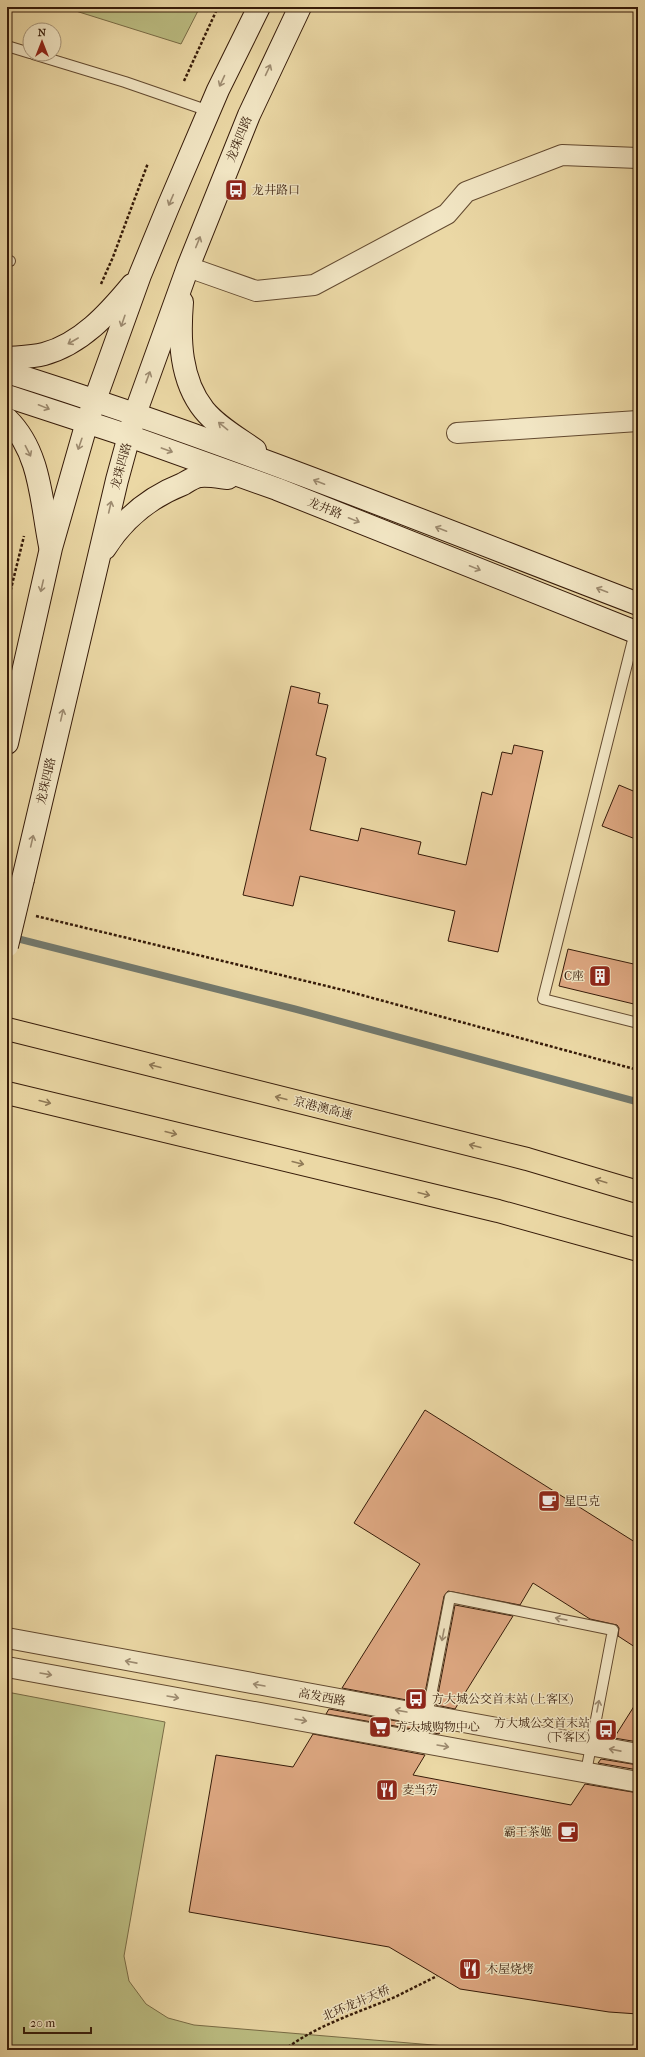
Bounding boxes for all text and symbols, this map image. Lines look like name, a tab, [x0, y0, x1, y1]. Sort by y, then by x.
north arrow	[22, 22, 62, 62]
text: N	[38, 26, 47, 39]
one-way arrow	[265, 65, 272, 77]
one-way arrow	[218, 74, 226, 86]
street label: 龙珠四路	[224, 114, 254, 164]
bus stop icon: 龙井路口	[223, 177, 249, 203]
place label: 龙井路口	[252, 183, 300, 197]
one-way arrow	[167, 194, 174, 206]
one-way arrow	[195, 237, 202, 249]
one-way arrow	[119, 314, 126, 327]
one-way arrow	[67, 338, 79, 346]
one-way arrow	[144, 372, 152, 384]
one-way arrow	[38, 404, 50, 412]
one-way arrow	[217, 422, 228, 431]
one-way arrow	[76, 437, 83, 450]
street label: 龙珠四路	[108, 441, 134, 491]
one-way arrow	[25, 445, 32, 457]
one-way arrow	[161, 446, 173, 454]
one-way arrow	[314, 478, 326, 486]
street label: 龙井路	[306, 495, 344, 521]
one-way arrow	[107, 500, 115, 513]
one-way arrow	[348, 517, 360, 524]
one-way arrow	[435, 524, 447, 532]
one-way arrow	[469, 565, 481, 572]
one-way arrow	[38, 579, 46, 592]
one-way arrow	[596, 586, 608, 594]
one-way arrow	[58, 709, 66, 722]
street label: 龙珠四路	[34, 756, 58, 806]
one-way arrow	[29, 835, 36, 848]
building icon: C座	[587, 963, 613, 989]
place label: C座	[564, 969, 584, 983]
one-way arrow	[149, 1062, 162, 1070]
one-way arrow	[275, 1093, 288, 1101]
street label: 京港澳高速	[292, 1094, 354, 1122]
one-way arrow	[38, 1099, 51, 1107]
one-way arrow	[165, 1129, 178, 1137]
one-way arrow	[469, 1142, 482, 1149]
one-way arrow	[291, 1160, 304, 1168]
one-way arrow	[594, 1177, 607, 1184]
one-way arrow	[417, 1190, 430, 1198]
cafe icon: 星巴克	[536, 1488, 562, 1514]
place label: 星巴克	[564, 1494, 600, 1508]
one-way arrow	[555, 1615, 568, 1623]
one-way arrow	[438, 1628, 446, 1641]
one-way arrow	[125, 1658, 138, 1666]
one-way arrow	[39, 1670, 52, 1678]
one-way arrow	[253, 1681, 266, 1689]
street label: 高发西路	[297, 1686, 347, 1708]
bus stop icon: 方大城公交首末站 (上客区)	[403, 1686, 429, 1712]
place label: 方大城公交首末站 (上客区)	[432, 1692, 573, 1706]
one-way arrow	[167, 1693, 180, 1701]
one-way arrow	[595, 1700, 603, 1713]
one-way arrow	[395, 1707, 408, 1715]
supermarket icon: 方大城购物中心	[367, 1714, 393, 1740]
one-way arrow	[294, 1716, 307, 1724]
place label: 方大城公交首末站 (下客区)	[494, 1716, 590, 1744]
bus stop icon: 方大城公交首末站 (下客区)	[593, 1717, 619, 1743]
place label: 方大城购物中心	[396, 1720, 480, 1734]
one-way arrow	[436, 1742, 449, 1750]
one-way arrow	[608, 1745, 621, 1753]
restaurant icon: 麦当劳	[374, 1777, 400, 1803]
place label: 麦当劳	[402, 1783, 438, 1797]
cafe icon: 霸王茶姬	[555, 1819, 581, 1845]
place label: 霸王茶姬	[504, 1825, 552, 1839]
restaurant icon: 木屋烧烤	[457, 1956, 483, 1982]
place label: 木屋烧烤	[486, 1962, 534, 1976]
street label: 北环龙井天桥	[320, 1982, 392, 2024]
scale bar	[24, 2009, 91, 2035]
text: 20 m	[30, 2016, 55, 2030]

